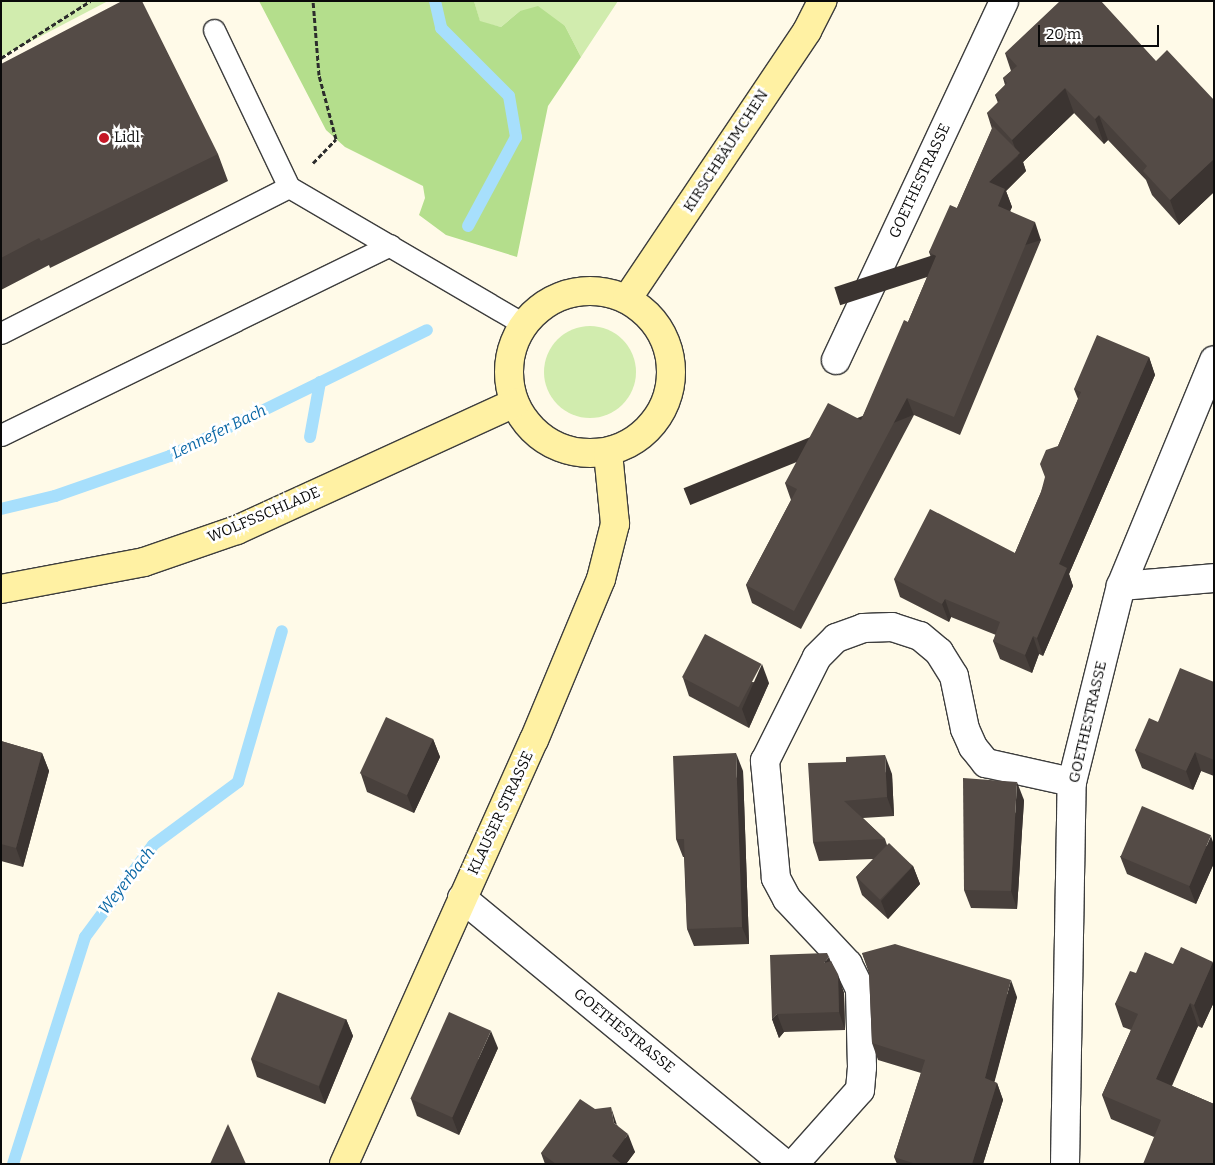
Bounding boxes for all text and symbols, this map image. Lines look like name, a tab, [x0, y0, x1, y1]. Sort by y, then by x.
scale bar	[1040, 15, 1161, 47]
text: 20 m	[1046, 25, 1081, 43]
street label: KIRSCHBÄUMCHEN	[680, 87, 772, 215]
street label: GOETHESTRASSE	[886, 121, 954, 241]
place label: Lidl	[114, 129, 140, 147]
marker: Lidl	[98, 132, 110, 144]
water label: Lennefer Bach	[169, 401, 269, 463]
street label: WOLFSSCHLADE	[205, 483, 323, 547]
street label: GOETHESTRASSE	[1065, 659, 1111, 785]
street label: KLAUSER STRASSE	[465, 748, 537, 878]
water label: Weyerbach	[95, 844, 159, 918]
street label: GOETHESTRASSE	[570, 985, 678, 1077]

